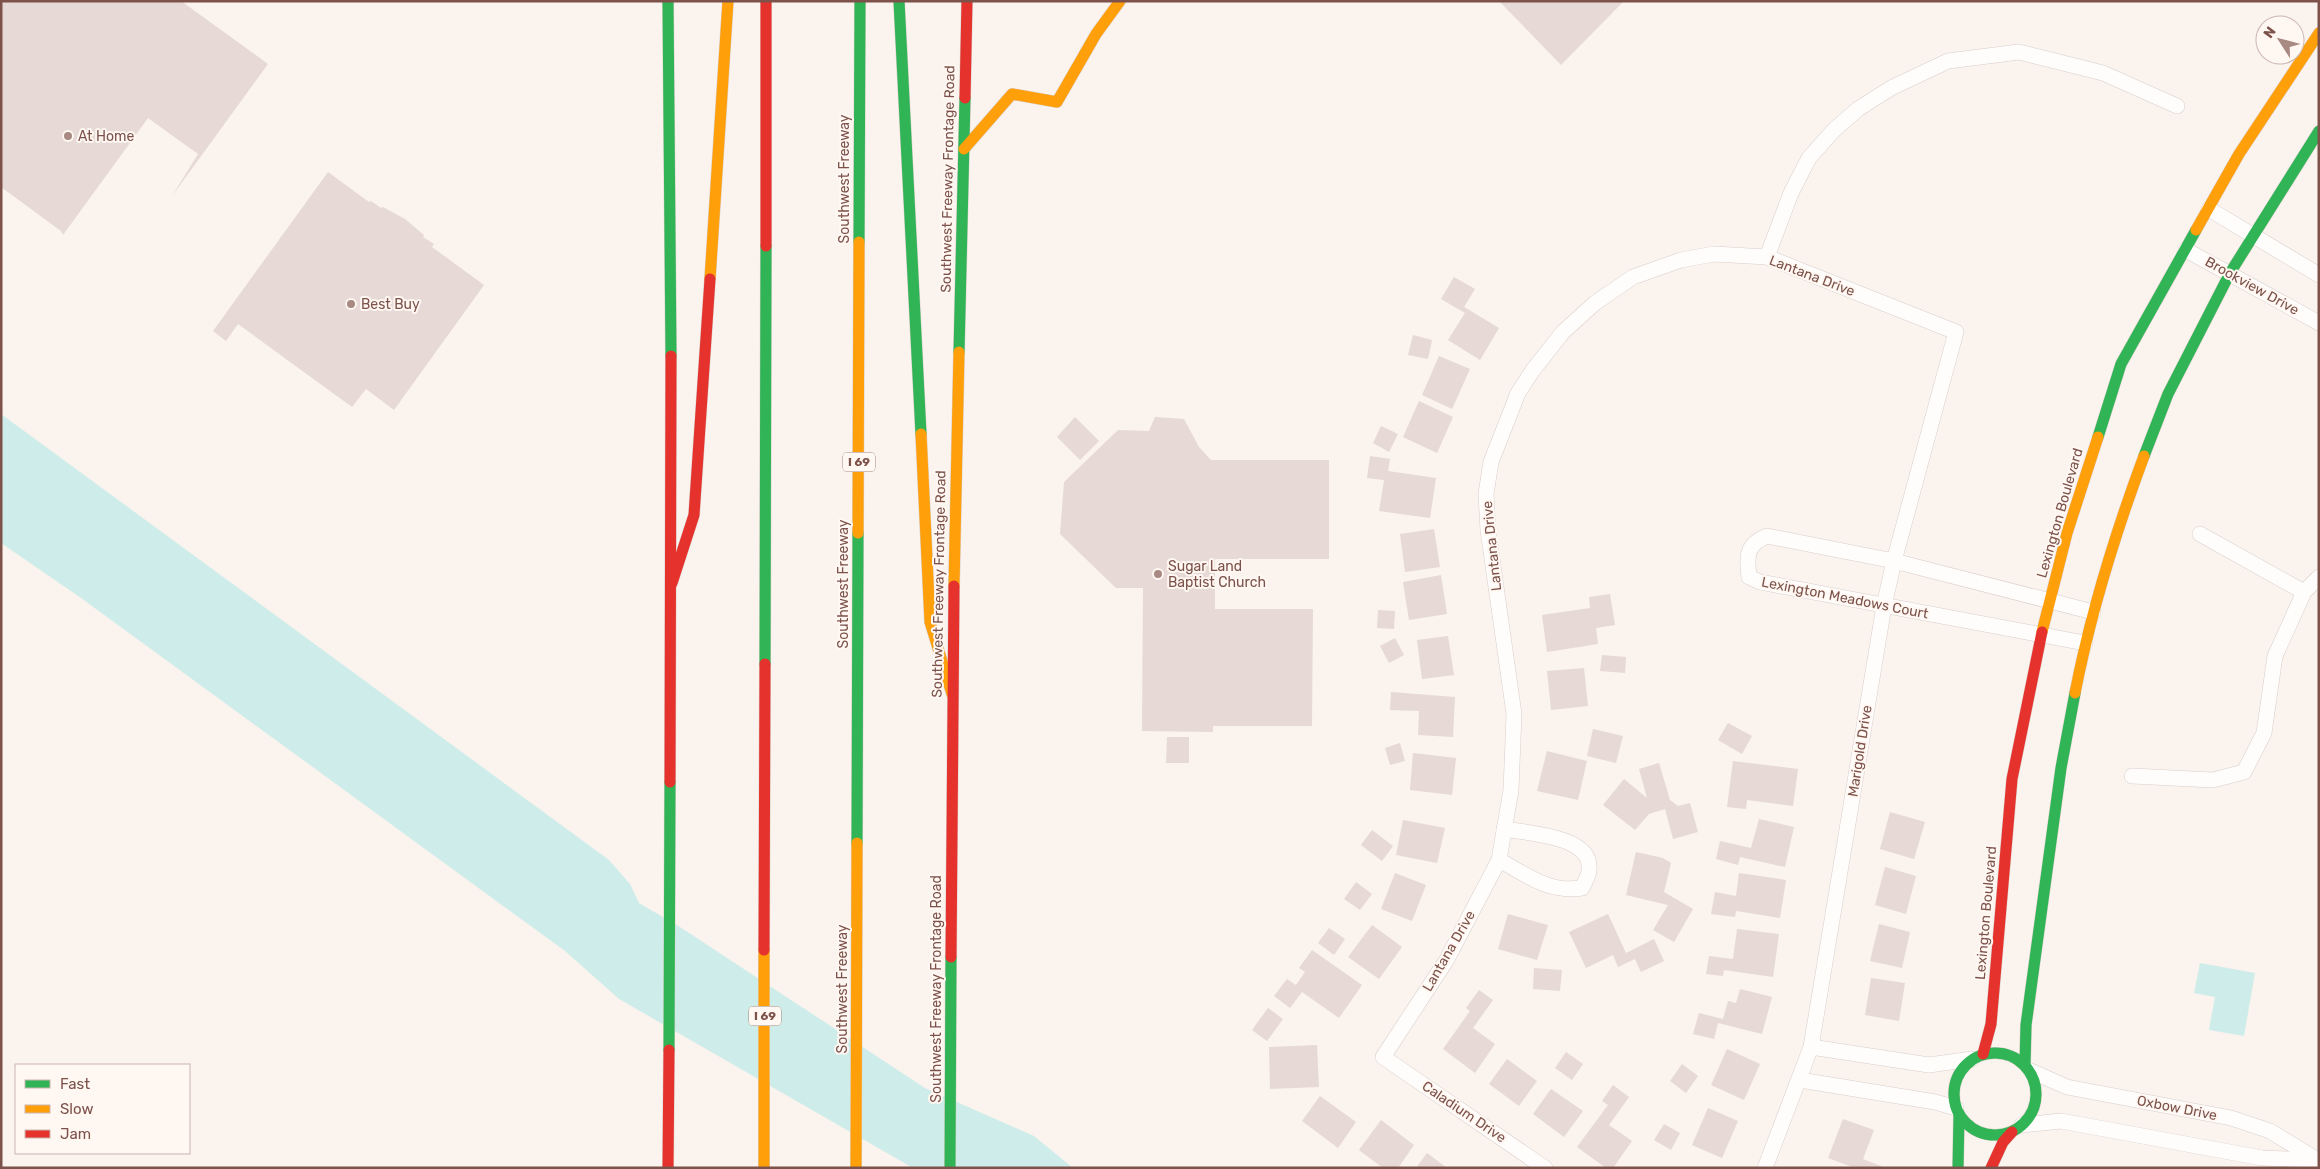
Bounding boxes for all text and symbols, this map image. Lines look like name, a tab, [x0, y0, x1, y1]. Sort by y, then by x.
north arrow	[2255, 15, 2305, 65]
text: N	[2260, 24, 2280, 42]
street label: Southwest Freeway Frontage Road	[938, 65, 958, 293]
street label: Southwest Freeway	[836, 114, 853, 243]
place label: At Home	[78, 128, 134, 145]
marker: At Home	[62, 130, 74, 142]
street label: Lantana Drive	[1767, 252, 1857, 300]
street label: Brookview Drive	[2202, 253, 2302, 319]
place label: Best Buy	[361, 296, 420, 313]
marker: Best Buy	[345, 298, 357, 310]
street label: Lexington Boulevard	[2033, 446, 2087, 580]
road number: I 69	[843, 452, 875, 472]
street label: Southwest Freeway Frontage Road	[929, 470, 949, 698]
street label: Lantana Drive	[1479, 500, 1505, 592]
street label: Southwest Freeway	[835, 519, 852, 648]
place label: Sugar Land Baptist Church	[1168, 558, 1266, 591]
marker: Sugar Land Baptist Church	[1152, 568, 1164, 580]
street label: Lexington Meadows Court	[1760, 573, 1930, 623]
street label: Marigold Drive	[1844, 704, 1876, 798]
street label: Lexington Boulevard	[1972, 845, 2000, 981]
street label: Southwest Freeway Frontage Road	[928, 875, 945, 1103]
street label: Lantana Drive	[1419, 907, 1479, 994]
street label: Southwest Freeway	[834, 924, 851, 1053]
road number: I 69	[749, 1006, 781, 1026]
legend	[15, 1064, 190, 1154]
text: Fast	[60, 1075, 90, 1093]
street label: Caladium Drive	[1419, 1078, 1509, 1147]
street label: Oxbow Drive	[2136, 1092, 2219, 1124]
text: Slow	[60, 1100, 93, 1118]
text: Jam	[60, 1125, 91, 1143]

